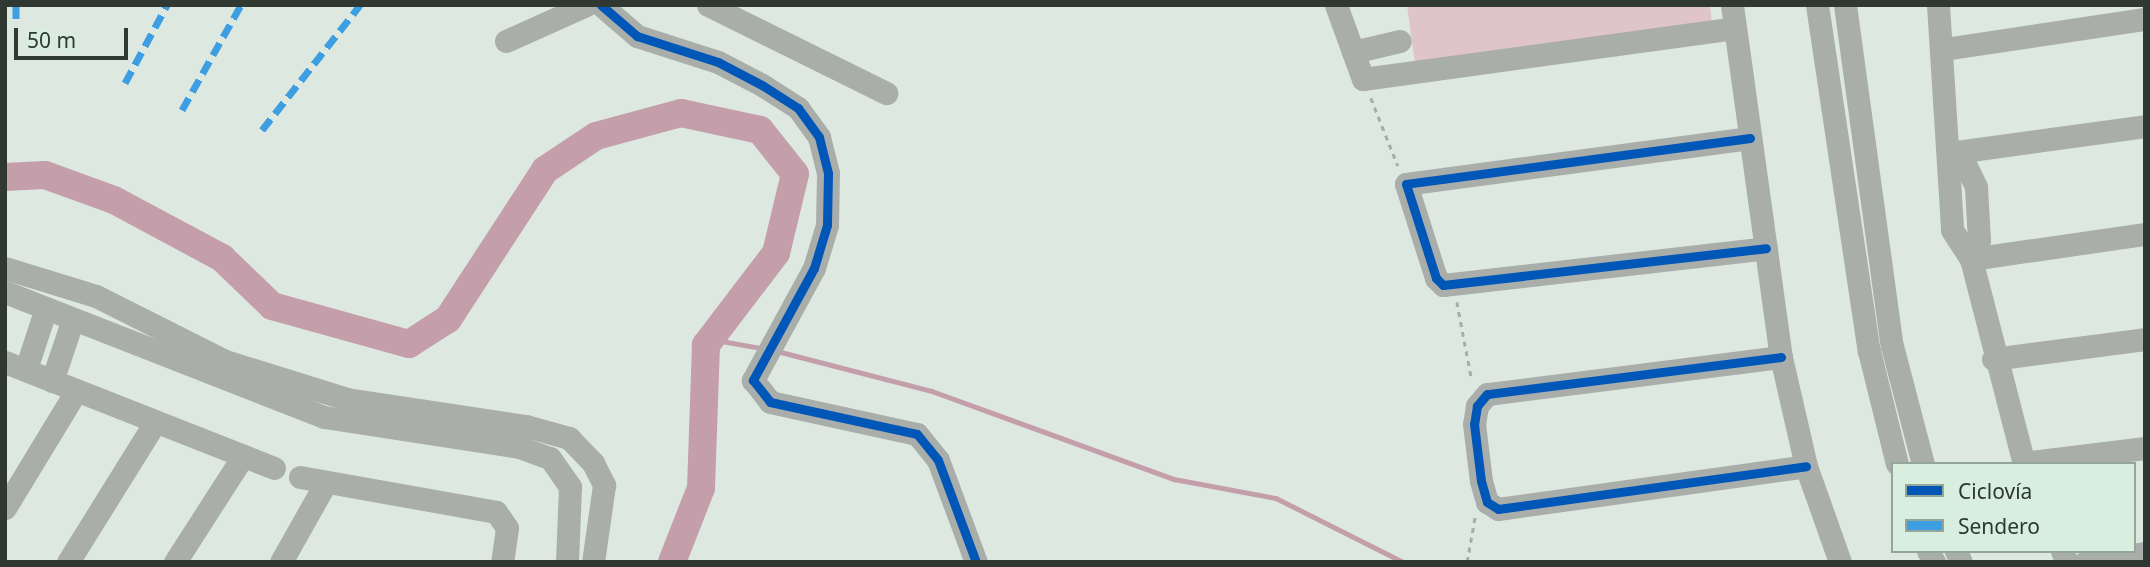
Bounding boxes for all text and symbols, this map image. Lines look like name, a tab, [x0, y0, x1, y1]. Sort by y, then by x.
scale bar	[18, 14, 131, 58]
text: 50 m	[27, 26, 76, 54]
legend	[1891, 462, 2136, 553]
text: Ciclovía	[1958, 477, 2032, 505]
text: Sendero	[1958, 512, 2040, 540]

